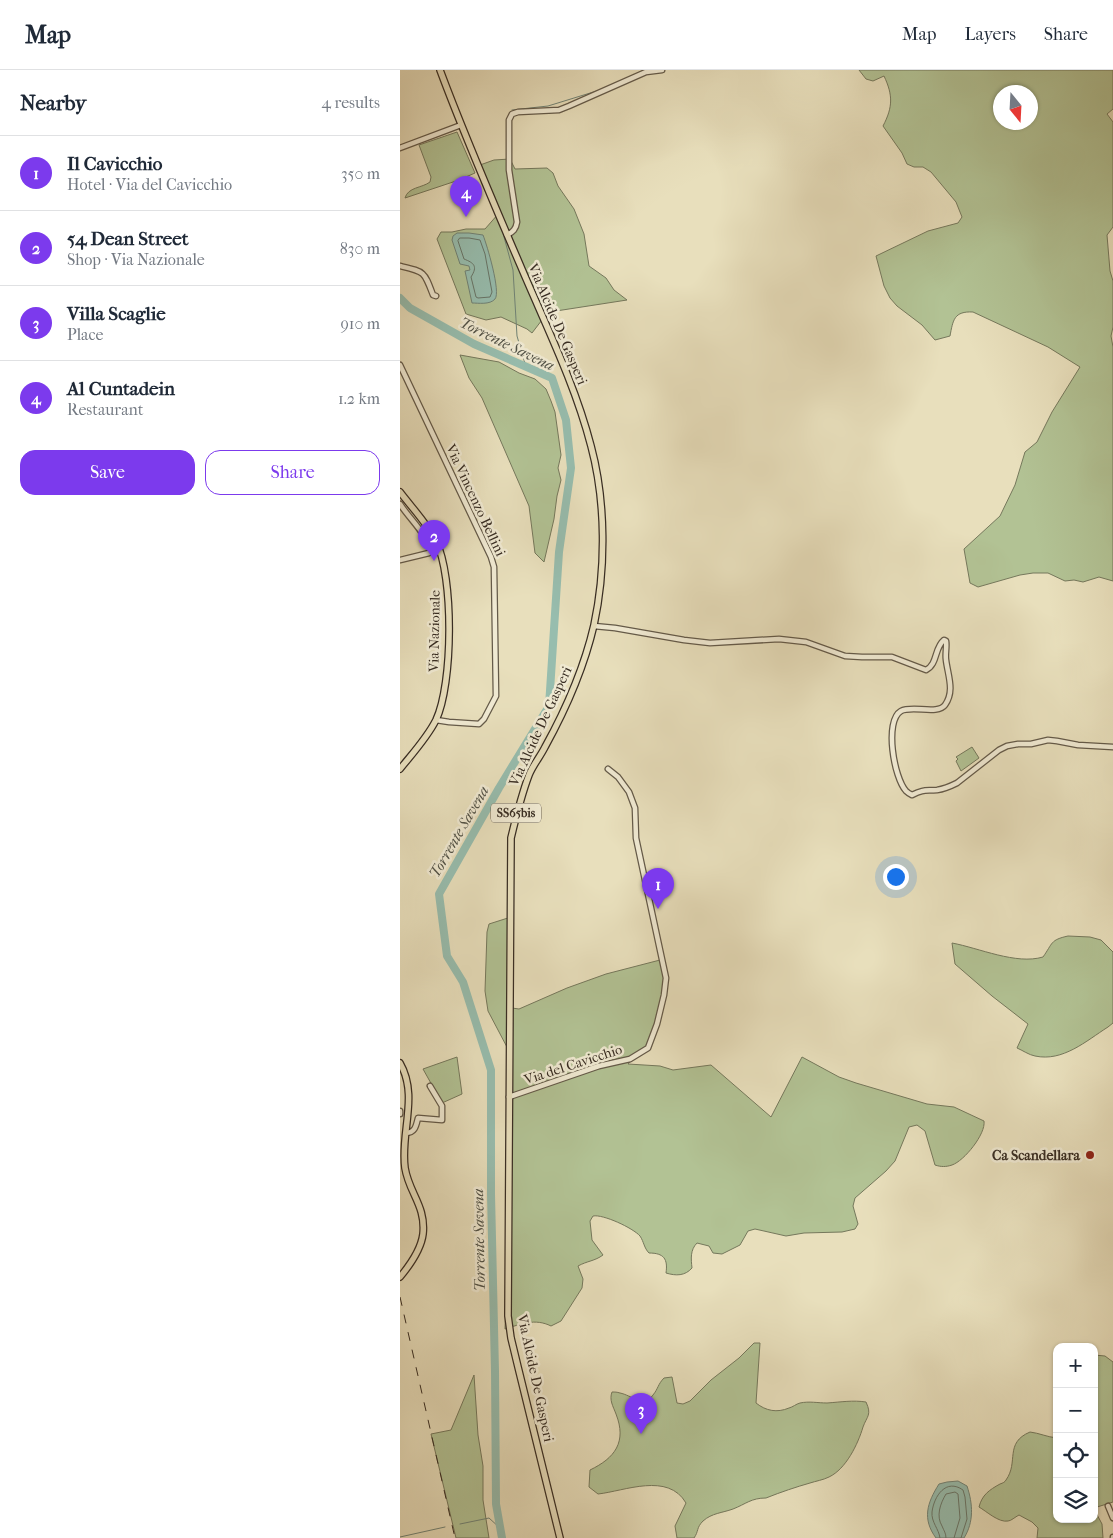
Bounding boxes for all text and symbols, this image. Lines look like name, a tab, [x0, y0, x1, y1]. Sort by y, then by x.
text: Map	[25, 21, 71, 49]
text: Map	[902, 24, 936, 45]
text: Layers	[964, 24, 1016, 45]
text: Share	[1044, 24, 1088, 45]
north arrow	[993, 85, 1038, 130]
text: Nearby	[20, 91, 86, 115]
text: 4 results	[322, 93, 380, 112]
text: Il Cavicchio	[67, 153, 162, 175]
text: 1	[33, 164, 39, 183]
text: 350 m	[341, 164, 380, 183]
text: Hotel · Via del Cavicchio	[67, 175, 232, 194]
pin: 4	[450, 176, 482, 217]
text: 54 Dean Street	[67, 228, 188, 250]
text: 2	[32, 239, 40, 258]
text: 830 m	[340, 239, 380, 258]
text: Shop · Via Nazionale	[67, 250, 205, 269]
street label: Via Alcide De Gasperi	[524, 260, 591, 387]
text: Villa Scaglie	[67, 303, 166, 325]
water label: Torrente Savena	[457, 313, 557, 375]
text: 3	[33, 314, 39, 333]
text: 910 m	[340, 314, 380, 333]
text: Place	[67, 325, 103, 344]
text: Al Cuntadein	[67, 378, 175, 400]
text: 4	[31, 389, 41, 408]
text: 1.2 km	[338, 389, 380, 408]
text: Restaurant	[67, 400, 143, 419]
street label: Via Vincenzo Bellini	[442, 441, 509, 559]
button: Save	[20, 450, 195, 495]
button: Share	[205, 450, 380, 495]
pin: 2	[418, 520, 450, 561]
street label: Via Nazionale	[425, 590, 444, 673]
street label: Via Alcide De Gasperi	[505, 664, 576, 790]
water label: Torrente Savena	[425, 783, 493, 881]
road number: SS65bis	[491, 804, 541, 822]
your location	[883, 864, 909, 890]
pin: 1	[642, 868, 674, 909]
street label: Via del Cavicchio	[521, 1041, 624, 1089]
place label: Ca Scandellara	[992, 1147, 1081, 1164]
marker: Ca Scandellara	[1084, 1149, 1096, 1161]
water label: Torrente Savena	[469, 1188, 489, 1292]
street label: Via Alcide De Gasperi	[513, 1312, 557, 1443]
map controls	[1053, 1343, 1098, 1523]
button: +	[1053, 1343, 1098, 1388]
button: −	[1053, 1388, 1098, 1433]
pin: 3	[625, 1393, 657, 1434]
button: locate	[1053, 1433, 1098, 1478]
button: layers	[1053, 1478, 1098, 1523]

